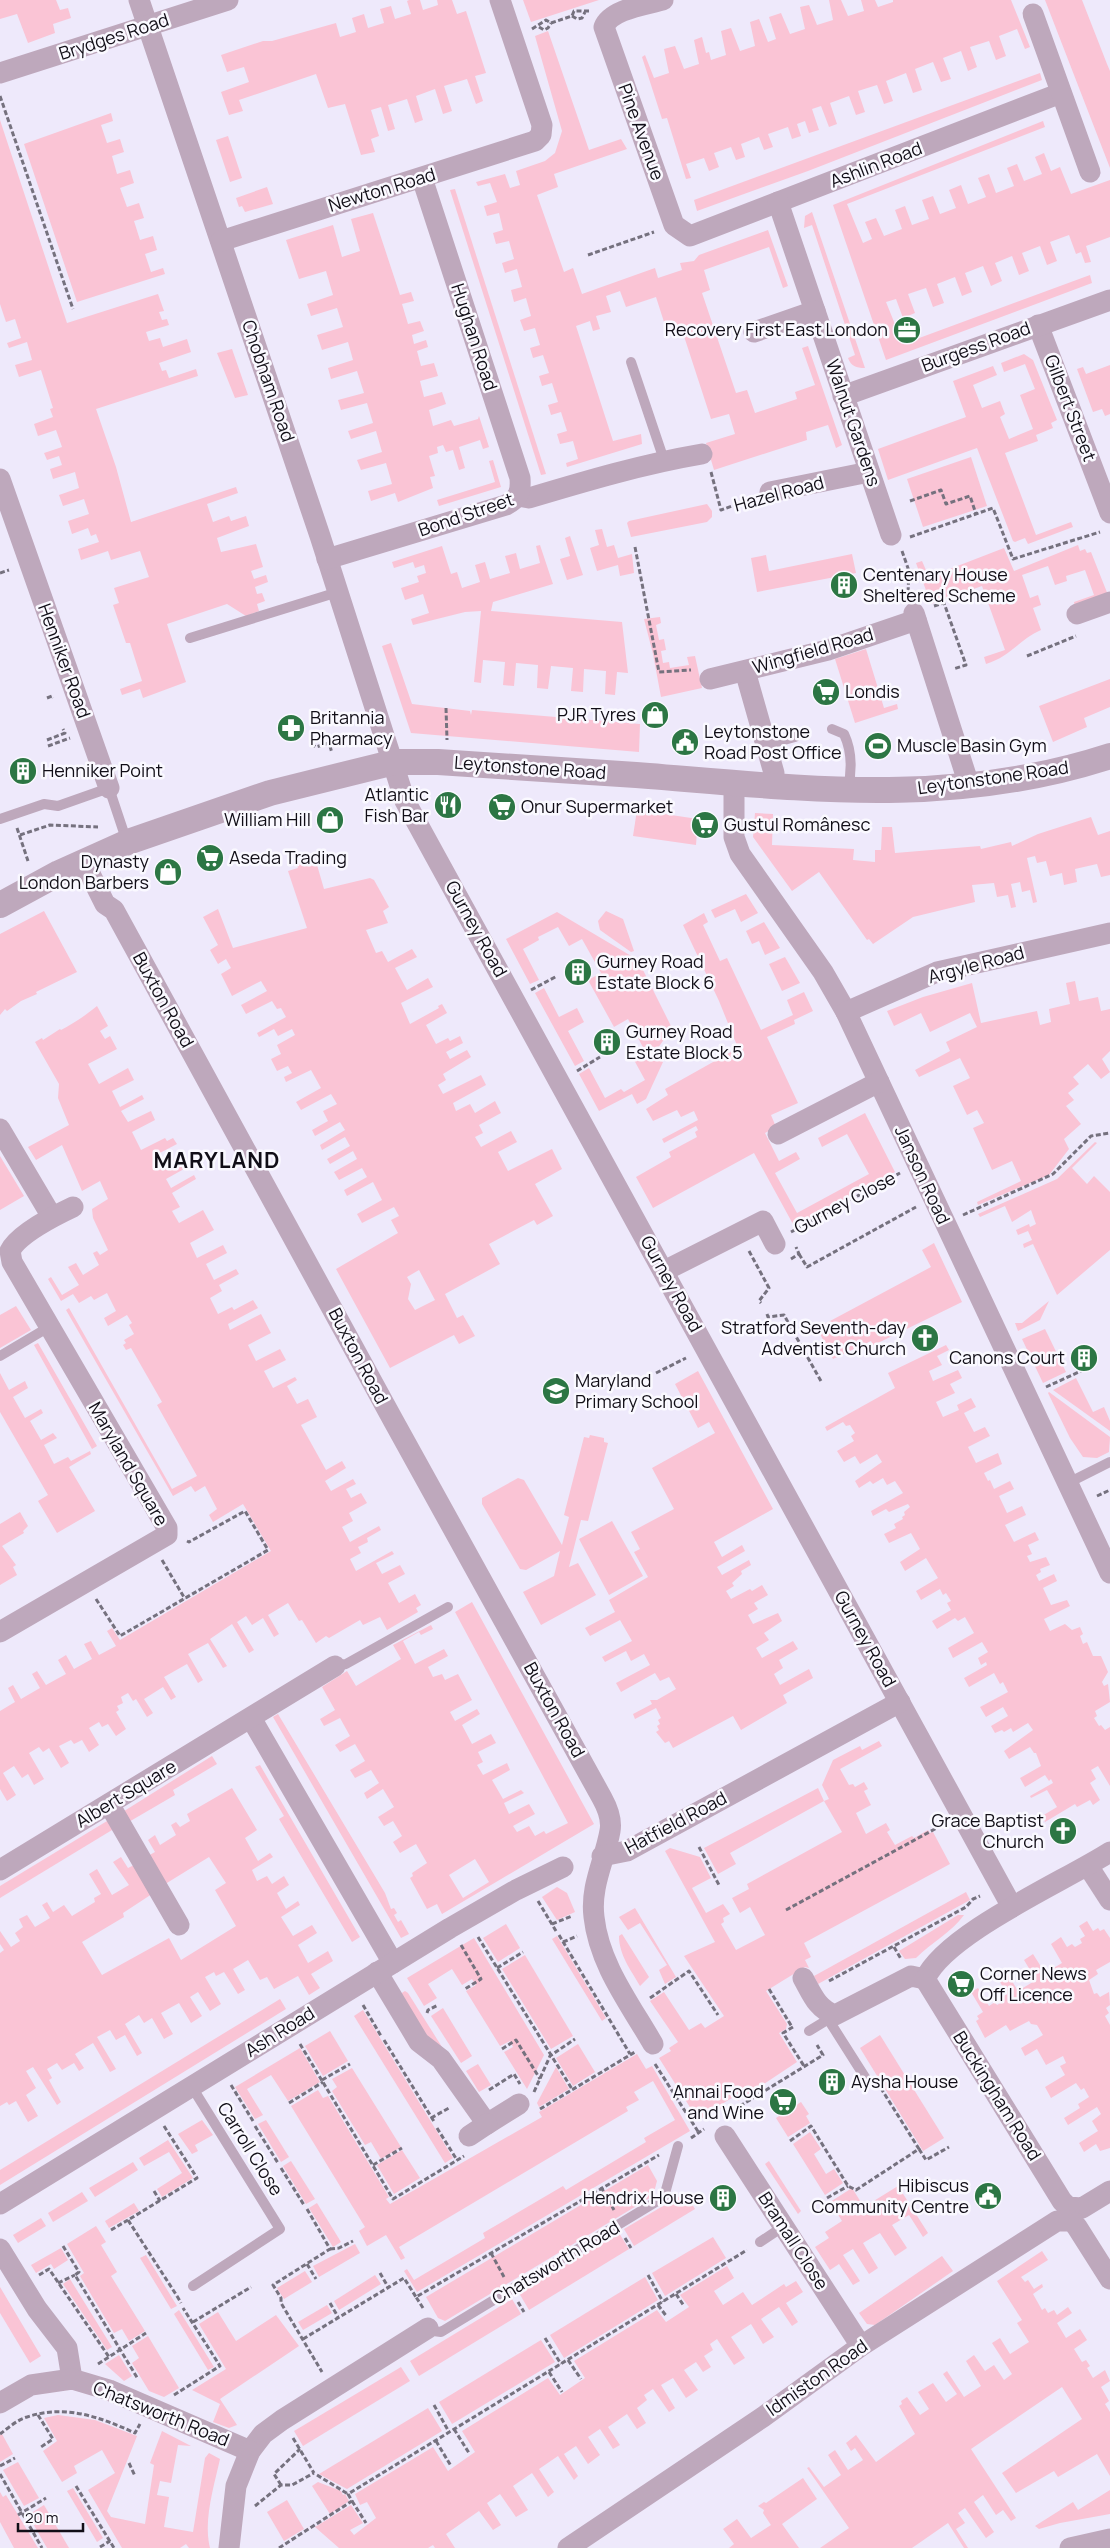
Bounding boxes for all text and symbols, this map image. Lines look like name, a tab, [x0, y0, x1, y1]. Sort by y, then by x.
street label: Brydges Road	[56, 7, 172, 65]
street label: Pine Avenue	[613, 80, 671, 183]
street label: Ashlin Road	[826, 135, 925, 193]
street label: Newton Road	[325, 161, 438, 217]
street label: Hughan Road	[446, 280, 504, 393]
office icon: Recovery First East London	[892, 315, 922, 345]
street label: Burgess Road	[918, 315, 1033, 377]
street label: Chobham Road	[237, 317, 301, 445]
place label: Recovery First East London	[665, 317, 888, 341]
street label: Gilbert Street	[1040, 351, 1102, 464]
street label: Walnut Gardens	[821, 356, 887, 489]
street label: Hazel Road	[731, 470, 826, 517]
street label: Bond Street	[415, 487, 517, 542]
place label: Centenary House Sheltered Scheme	[863, 562, 1016, 607]
building icon: Centenary House Sheltered Scheme	[829, 570, 859, 600]
street label: Henniker Road	[33, 600, 97, 721]
street label: Wingfield Road	[750, 621, 876, 679]
supermarket icon: Londis	[811, 677, 841, 707]
place label: Londis	[845, 679, 900, 703]
shop icon: PJR Tyres	[640, 700, 670, 730]
place label: PJR Tyres	[557, 702, 636, 726]
place label: Britannia Pharmacy	[310, 705, 393, 750]
pharmacy icon: Britannia Pharmacy	[276, 713, 306, 743]
place label: Leytonstone Road Post Office	[704, 719, 842, 764]
public building icon: Leytonstone Road Post Office	[670, 727, 700, 757]
sports icon: Muscle Basin Gym	[863, 731, 893, 761]
place label: Muscle Basin Gym	[897, 733, 1047, 757]
street label: Leytonstone Road	[453, 750, 607, 784]
street label: Leytonstone Road	[916, 755, 1070, 799]
building icon: Henniker Point	[8, 756, 38, 786]
place label: Henniker Point	[42, 758, 163, 782]
place label: Atlantic Fish Bar	[364, 782, 430, 827]
restaurant icon: Atlantic Fish Bar	[433, 790, 463, 820]
supermarket icon: Onur Supermarket	[487, 792, 517, 822]
place label: Onur Supermarket	[521, 794, 673, 818]
shop icon: William Hill	[315, 805, 345, 835]
place label: William Hill	[224, 807, 311, 831]
supermarket icon: Gustul Românesc	[690, 810, 720, 840]
place label: Gustul Românesc	[724, 812, 870, 836]
supermarket icon: Aseda Trading	[195, 843, 225, 873]
place label: Aseda Trading	[229, 845, 347, 869]
place label: Dynasty London Barbers	[19, 849, 149, 894]
shop icon: Dynasty London Barbers	[153, 857, 183, 887]
street label: Gurney Road	[441, 876, 513, 981]
street label: Argyle Road	[925, 940, 1027, 988]
street label: Buxton Road	[128, 947, 200, 1052]
place label: Gurney Road Estate Block 6	[597, 949, 714, 994]
building icon: Gurney Road Estate Block 6	[563, 957, 593, 987]
place label: Gurney Road Estate Block 5	[626, 1019, 743, 1064]
building icon: Gurney Road Estate Block 5	[592, 1027, 622, 1057]
street label: Janson Road	[890, 1121, 956, 1228]
district label: MARYLAND	[154, 1145, 280, 1175]
street label: Gurney Close	[790, 1165, 899, 1239]
street label: Gurney Road	[636, 1231, 708, 1336]
street label: Buxton Road	[323, 1303, 394, 1408]
place label: Stratford Seventh-day Adventist Church	[721, 1315, 907, 1360]
church icon: Stratford Seventh-day Adventist Church	[910, 1323, 940, 1353]
building icon: Canons Court	[1069, 1343, 1099, 1373]
place label: Canons Court	[949, 1345, 1065, 1369]
place label: Maryland Primary School	[575, 1368, 699, 1413]
school or university icon: Maryland Primary School	[541, 1376, 571, 1406]
street label: Maryland Square	[84, 1397, 174, 1530]
street label: Gurney Road	[830, 1586, 902, 1691]
street label: Buxton Road	[519, 1657, 591, 1762]
street label: Albert Square	[71, 1754, 180, 1833]
street label: Hatfield Road	[620, 1785, 731, 1859]
place label: Grace Baptist Church	[932, 1808, 1044, 1853]
church icon: Grace Baptist Church	[1048, 1816, 1078, 1846]
place label: Corner News Off Licence	[980, 1961, 1087, 2006]
supermarket icon: Corner News Off Licence	[946, 1969, 976, 1999]
street label: Ash Road	[240, 2000, 319, 2062]
street label: Buckingham Road	[948, 2026, 1047, 2165]
building icon: Aysha House	[817, 2067, 847, 2097]
place label: Aysha House	[851, 2069, 958, 2093]
place label: Annai Food and Wine	[673, 2079, 764, 2124]
supermarket icon: Annai Food and Wine	[768, 2087, 798, 2117]
street label: Carroll Close	[213, 2097, 289, 2200]
place label: Hibiscus Community Centre	[811, 2173, 969, 2218]
public building icon: Hibiscus Community Centre	[973, 2181, 1003, 2211]
building icon: Hendrix House	[708, 2183, 738, 2213]
place label: Hendrix House	[583, 2185, 704, 2209]
street label: Bramall Close	[753, 2187, 834, 2294]
street label: Chatsworth Road	[487, 2215, 624, 2310]
street label: Idmiston Road	[761, 2333, 872, 2421]
street label: Chatsworth Road	[90, 2375, 233, 2451]
scale bar	[18, 2500, 82, 2532]
text: 20 m	[25, 2507, 58, 2528]

